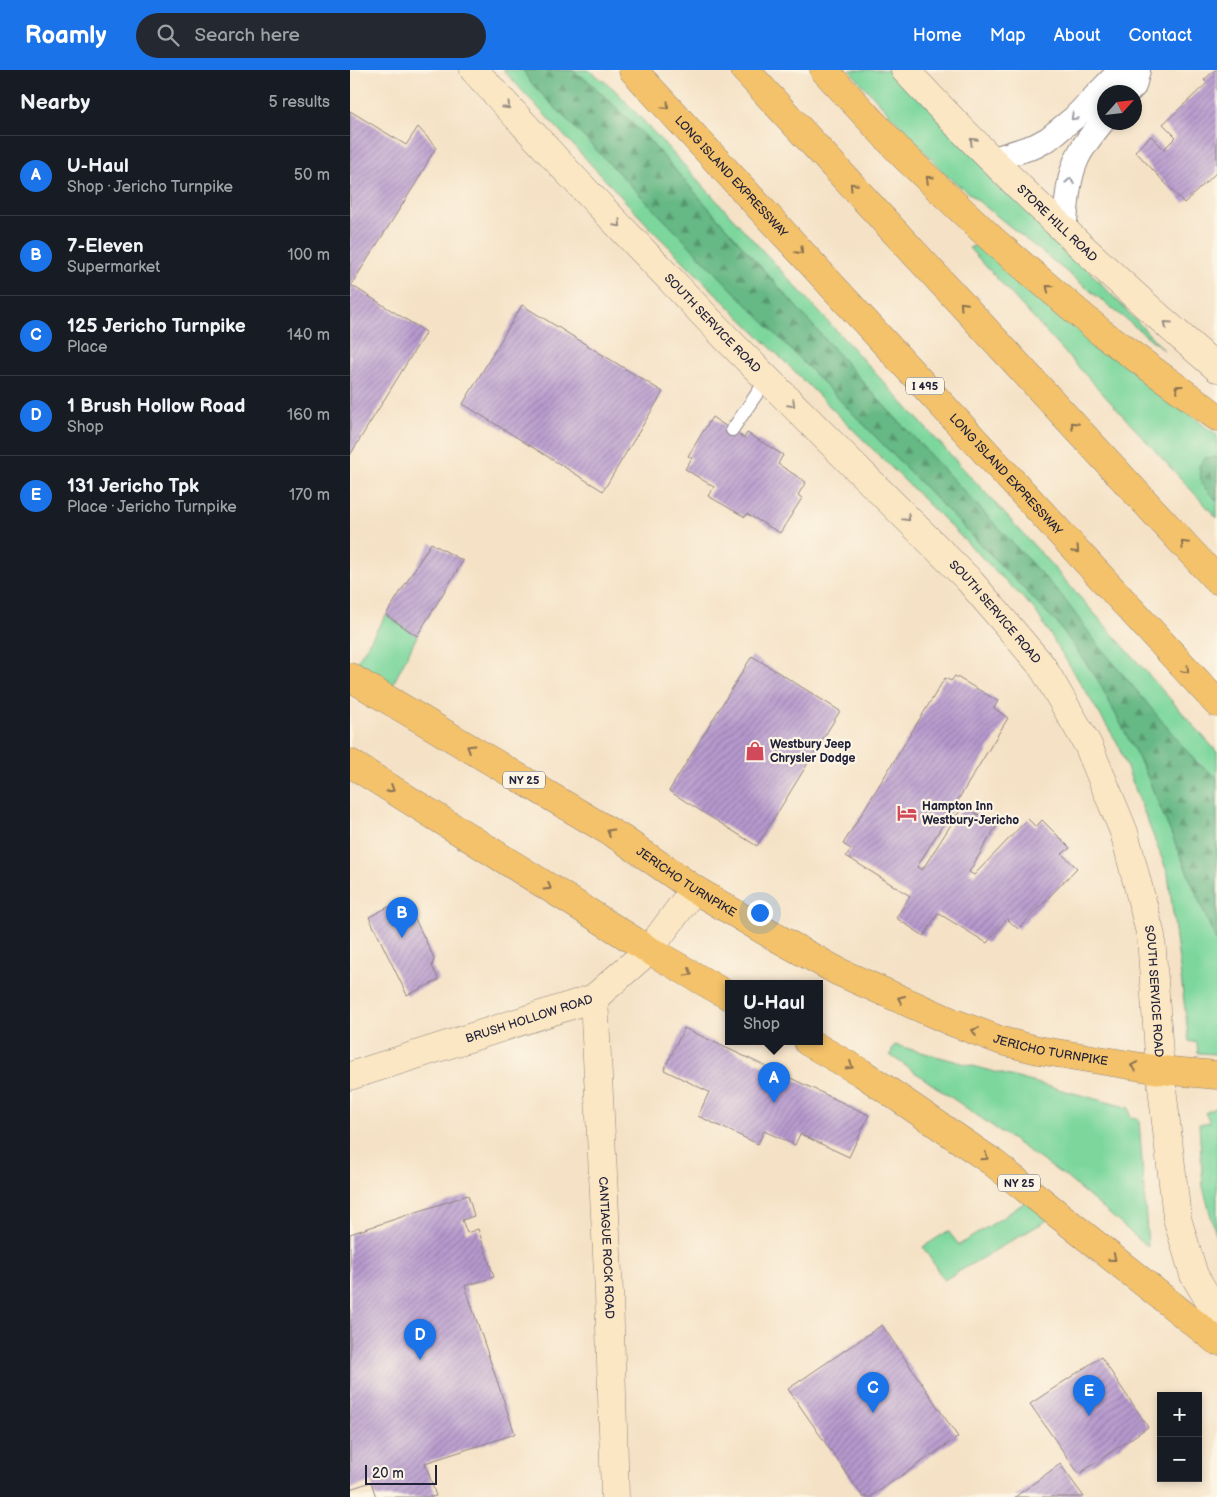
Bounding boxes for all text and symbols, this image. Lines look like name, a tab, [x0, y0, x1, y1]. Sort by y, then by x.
search box	[136, 13, 486, 58]
text: Roamly	[25, 21, 106, 50]
icon: search	[154, 21, 182, 49]
text: Search here	[194, 24, 300, 47]
text: Home	[913, 25, 962, 46]
text: Map	[990, 25, 1026, 46]
text: About	[1054, 25, 1101, 46]
text: Contact	[1129, 25, 1192, 46]
north arrow	[1097, 85, 1142, 130]
text: Nearby	[20, 90, 90, 115]
text: 5 results	[268, 93, 330, 112]
one-way arrow	[501, 100, 510, 109]
one-way arrow	[660, 100, 669, 109]
one-way arrow	[1071, 112, 1080, 121]
street label: LONG ISLAND EXPRESSWAY	[672, 113, 792, 241]
one-way arrow	[970, 137, 979, 146]
text: U-Haul	[67, 155, 129, 178]
text: A	[31, 166, 41, 185]
text: 50 m	[294, 166, 330, 185]
one-way arrow	[925, 176, 934, 185]
one-way arrow	[1065, 177, 1075, 186]
text: Shop · Jericho Turnpike	[67, 178, 233, 197]
street label: STORE HILL ROAD	[1014, 181, 1101, 265]
one-way arrow	[850, 183, 859, 192]
one-way arrow	[612, 219, 621, 228]
text: 7-Eleven	[67, 235, 144, 258]
one-way arrow	[794, 245, 803, 254]
text: B	[30, 246, 42, 265]
text: 100 m	[287, 246, 330, 265]
text: Supermarket	[67, 258, 160, 277]
street label: SOUTH SERVICE ROAD	[661, 271, 764, 376]
one-way arrow	[1046, 285, 1055, 294]
one-way arrow	[960, 302, 969, 311]
text: 125 Jericho Turnpike	[67, 315, 246, 338]
one-way arrow	[1164, 321, 1173, 330]
text: C	[30, 326, 42, 345]
text: 140 m	[287, 326, 330, 345]
text: Place	[67, 338, 108, 357]
road number: I 495	[906, 378, 944, 394]
one-way arrow	[1174, 385, 1184, 394]
text: 1 Brush Hollow Road	[67, 395, 245, 418]
one-way arrow	[786, 398, 795, 407]
text: D	[30, 406, 42, 425]
text: 160 m	[287, 406, 330, 425]
street label: LONG ISLAND EXPRESSWAY	[946, 410, 1066, 539]
text: Shop	[67, 418, 104, 437]
one-way arrow	[1070, 421, 1079, 430]
text: 131 Jericho Tpk	[67, 475, 199, 498]
text: E	[31, 486, 41, 505]
text: 170 m	[289, 486, 330, 505]
text: Place · Jericho Turnpike	[67, 498, 237, 517]
one-way arrow	[901, 512, 910, 521]
one-way arrow	[1181, 541, 1190, 550]
one-way arrow	[1070, 545, 1079, 554]
street label: SOUTH SERVICE ROAD	[946, 557, 1044, 667]
one-way arrow	[1180, 664, 1189, 673]
place label: Westbury Jeep Chrysler Dodge	[770, 737, 855, 766]
shop icon: Westbury Jeep Chrysler Dodge	[744, 740, 766, 762]
one-way arrow	[467, 745, 476, 755]
road number: NY 25	[503, 772, 545, 788]
one-way arrow	[386, 783, 395, 793]
place label: Hampton Inn Westbury-Jericho	[922, 799, 1019, 828]
hotel icon: Hampton Inn Westbury-Jericho	[896, 802, 918, 824]
one-way arrow	[606, 828, 615, 838]
street label: JERICHO TURNPIKE	[633, 844, 739, 920]
one-way arrow	[543, 881, 552, 890]
pin: B	[386, 897, 418, 938]
your location	[747, 900, 773, 926]
street label: SOUTH SERVICE ROAD	[1141, 924, 1167, 1058]
one-way arrow	[684, 966, 693, 976]
popup	[725, 980, 823, 1045]
street label: BRUSH HOLLOW ROAD	[464, 991, 595, 1046]
text: U-Haul	[743, 992, 805, 1015]
one-way arrow	[897, 995, 906, 1006]
text: Shop	[743, 1015, 780, 1034]
one-way arrow	[971, 1027, 979, 1037]
street label: JERICHO TURNPIKE	[991, 1031, 1109, 1069]
one-way arrow	[845, 1060, 854, 1070]
one-way arrow	[1129, 1061, 1138, 1071]
pin: A	[758, 1062, 790, 1103]
one-way arrow	[979, 1151, 989, 1160]
road number: NY 25	[998, 1174, 1040, 1192]
street label: CANTIAGUE ROCK ROAD	[596, 1176, 617, 1319]
one-way arrow	[1107, 1252, 1116, 1261]
pin: D	[404, 1319, 436, 1360]
pin: C	[857, 1372, 889, 1413]
pin: E	[1073, 1375, 1105, 1416]
map controls	[1157, 1392, 1202, 1482]
button: +	[1157, 1392, 1202, 1437]
button: −	[1157, 1437, 1202, 1482]
scale bar	[365, 1462, 438, 1485]
text: 20 m	[372, 1465, 404, 1482]

